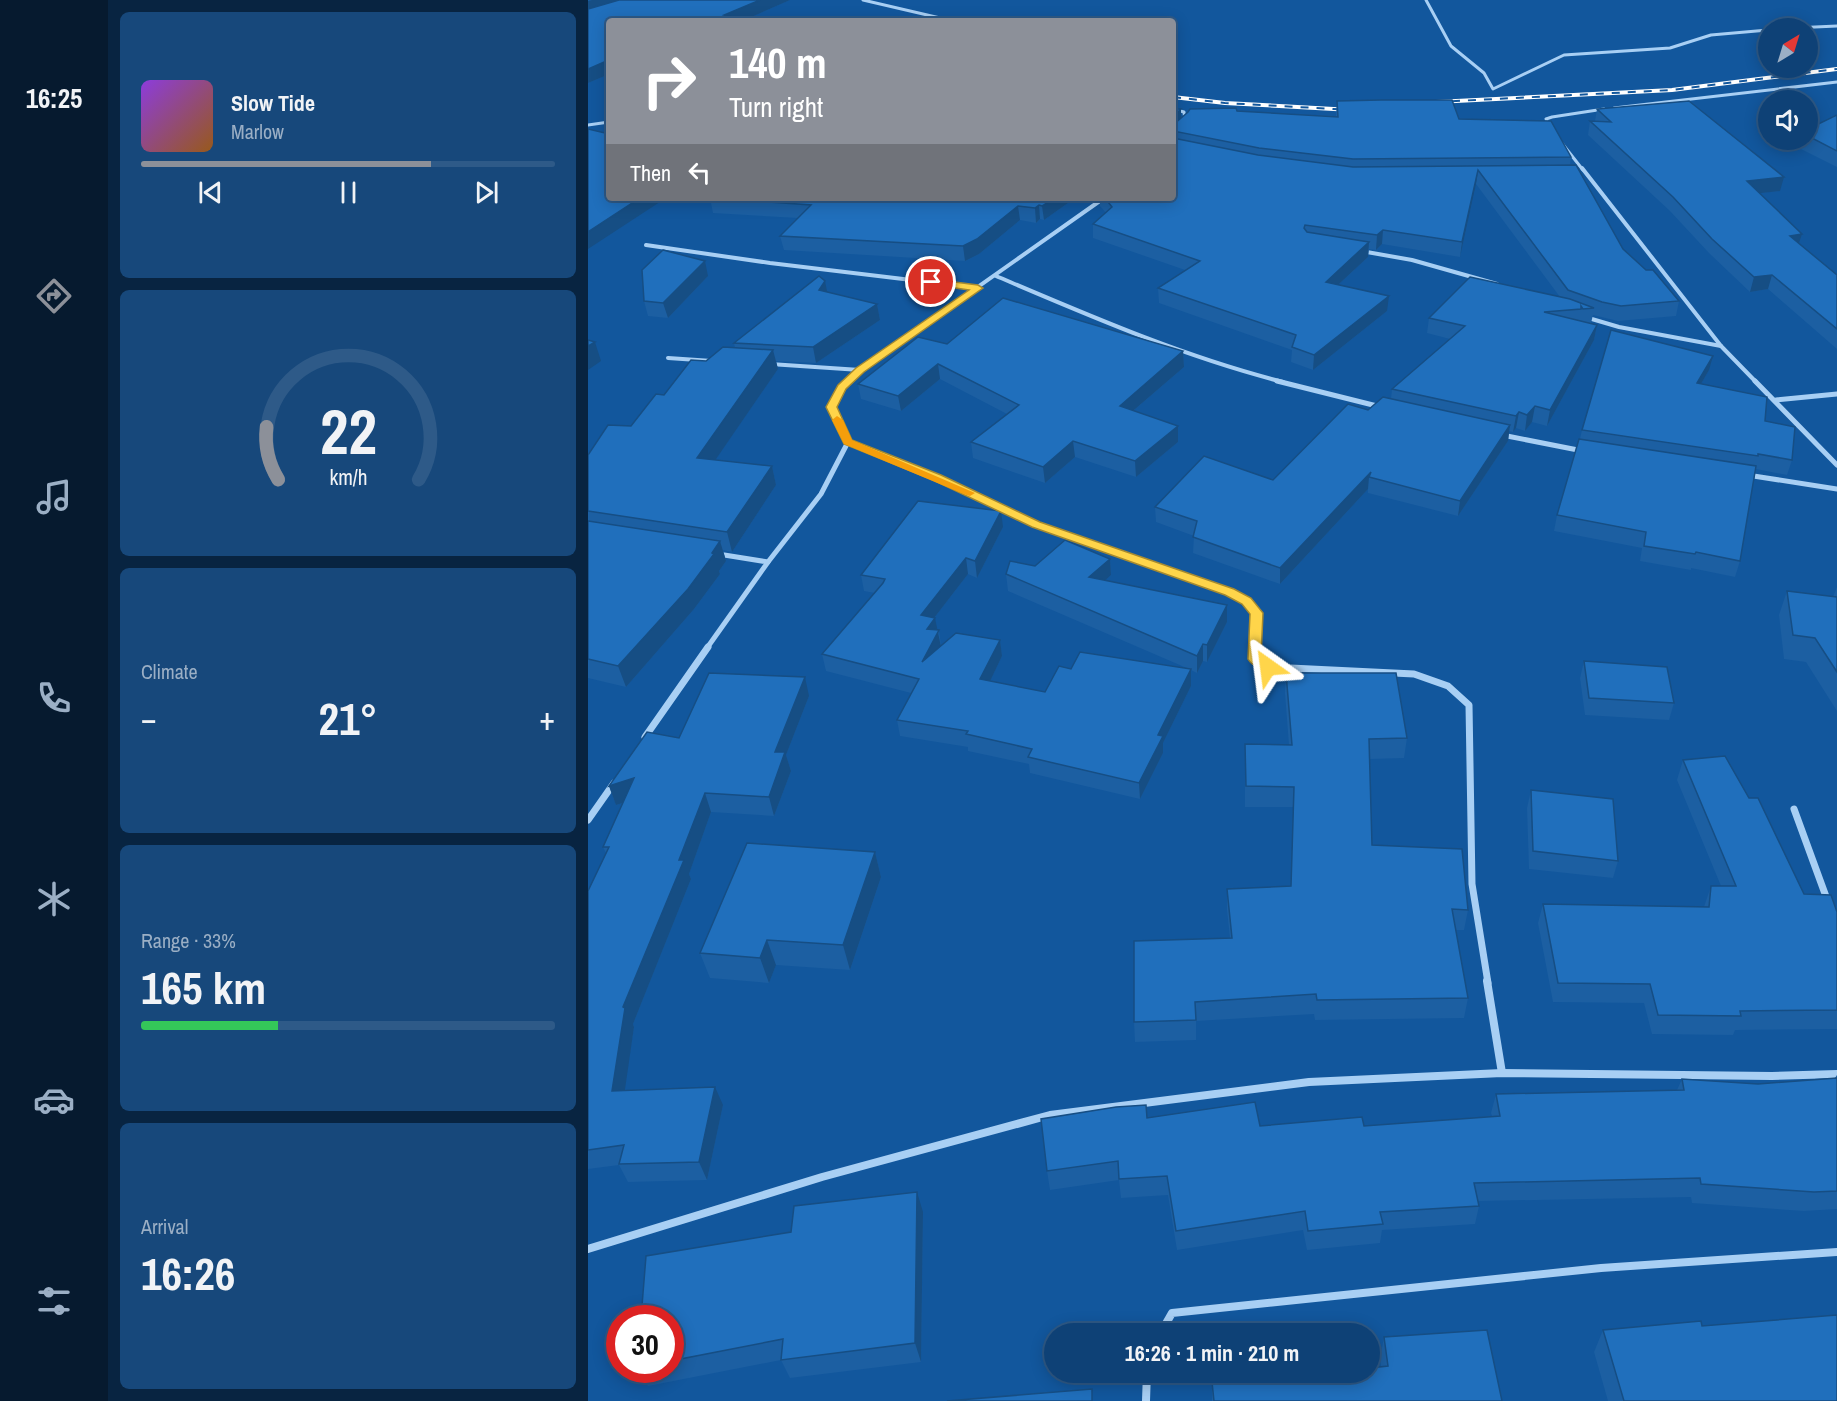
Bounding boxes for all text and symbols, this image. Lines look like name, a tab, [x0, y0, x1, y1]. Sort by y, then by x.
north arrow	[1758, 18, 1818, 78]
map controls	[1758, 18, 1818, 150]
text: 140 m	[729, 35, 827, 91]
icon: right	[630, 42, 708, 120]
text: 16:25	[26, 80, 82, 116]
text: Slow Tide	[231, 88, 315, 118]
text: Turn right	[729, 89, 823, 125]
button: sound	[1758, 90, 1818, 150]
text: Marlow	[231, 118, 284, 145]
icon: left	[683, 156, 716, 189]
text: Then	[630, 158, 671, 188]
icon: previous	[194, 176, 227, 209]
icon: pause	[332, 176, 365, 209]
icon: next	[470, 176, 503, 209]
pin	[905, 256, 956, 307]
icon: arrive	[914, 265, 947, 298]
icon: directions	[33, 275, 75, 317]
text: 22	[320, 389, 376, 473]
text: km/h	[329, 463, 367, 492]
icon: music	[33, 476, 75, 518]
position arrow	[1236, 635, 1300, 699]
text: Climate	[141, 658, 198, 685]
icon: phone	[33, 677, 75, 719]
text: 21°	[318, 688, 378, 749]
text: −	[141, 696, 157, 740]
text: +	[539, 696, 555, 740]
icon: climate	[33, 878, 75, 920]
text: Range · 33%	[141, 927, 236, 954]
text: 165 km	[141, 957, 266, 1018]
icon: car	[33, 1079, 75, 1121]
text: Arrival	[141, 1213, 188, 1240]
text: 16:26	[141, 1243, 235, 1304]
icon: filters	[33, 1280, 75, 1322]
speed limit sign: 30	[606, 1305, 684, 1383]
text: 16:26 · 1 min · 210 m	[1125, 1338, 1299, 1368]

